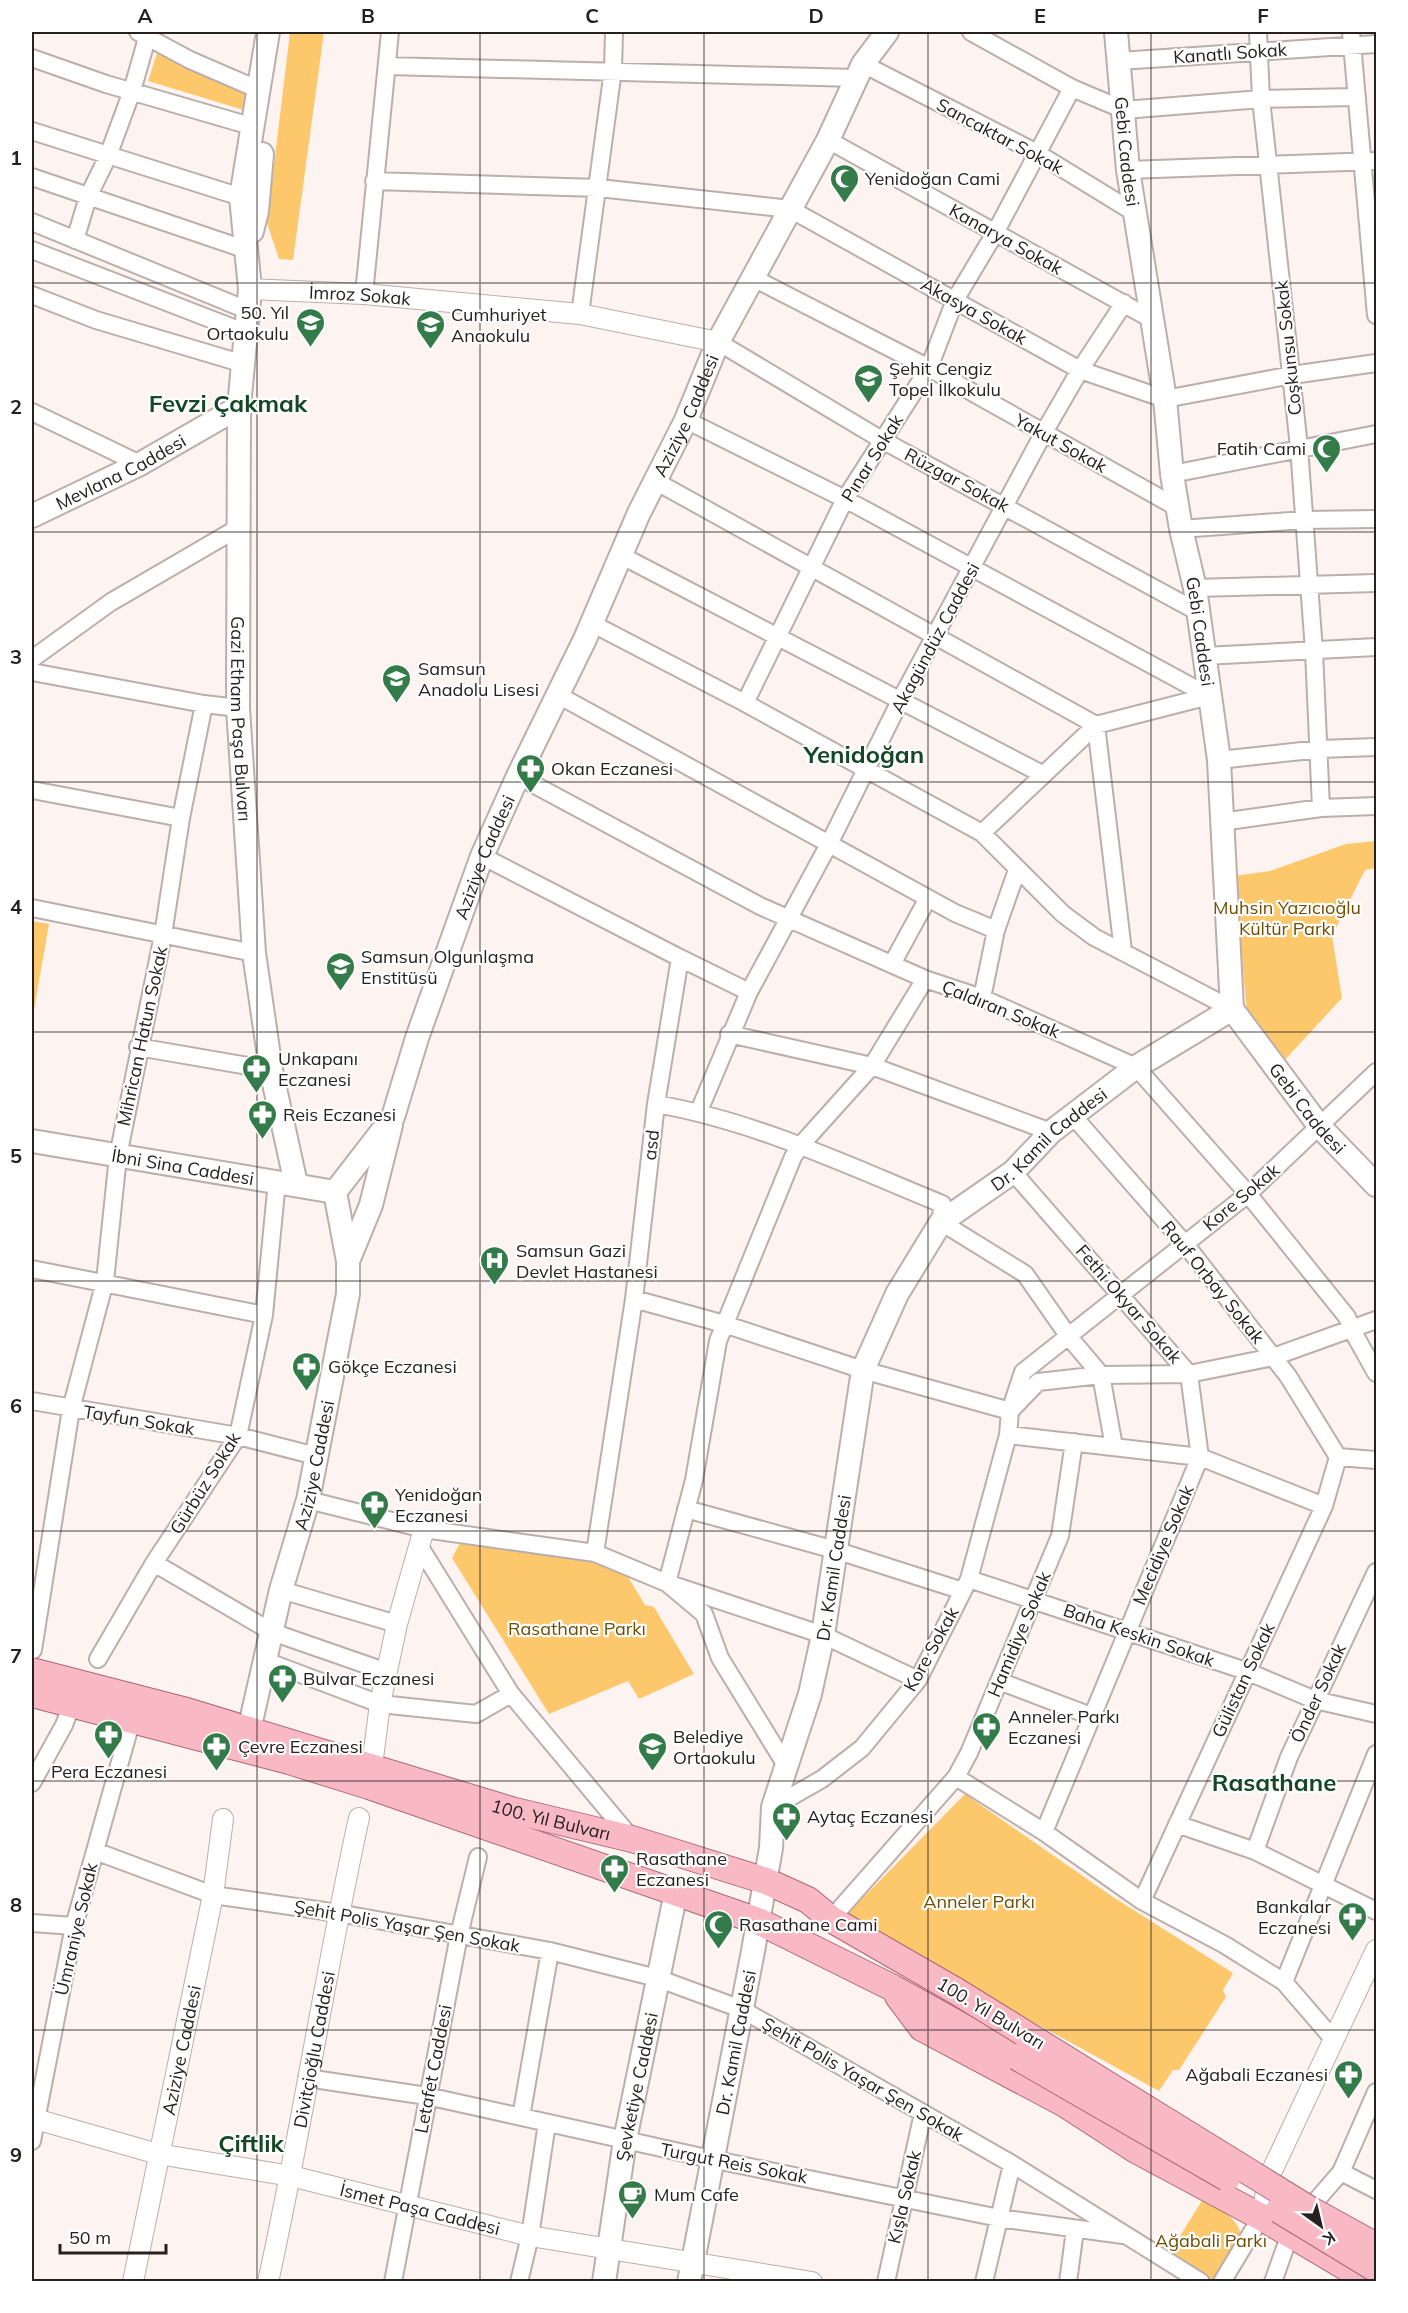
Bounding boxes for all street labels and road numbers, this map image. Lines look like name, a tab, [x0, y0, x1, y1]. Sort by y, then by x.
street label: Kanatlı Sokak	[1172, 38, 1288, 68]
street label: Sancaktar Sokak	[933, 93, 1068, 179]
street label: Gebi Caddesi	[1110, 96, 1145, 208]
street label: Kanarya Sokak	[945, 198, 1067, 280]
street label: Akasya Sokak	[917, 272, 1032, 350]
street label: Coşkunsu Sokak	[1269, 279, 1307, 417]
street label: İmroz Sokak	[308, 280, 412, 310]
street label: Aziziye Caddesi	[648, 351, 723, 480]
street label: Yakut Sokak	[1010, 408, 1112, 478]
street label: Pınar Sokak	[836, 409, 908, 506]
street label: Mevlana Caddesi	[52, 429, 190, 515]
street label: Rüzgar Sokak	[901, 443, 1014, 518]
street label: Akagündüz Caddesi	[885, 559, 985, 717]
street label: Gebi Caddesi	[1181, 574, 1220, 688]
street label: Gazi Etham Paşa Bulvarı	[226, 616, 257, 822]
street label: Aziziye Caddesi	[449, 791, 519, 922]
street label: Mihrican Hatun Sokak	[112, 943, 172, 1128]
street label: Çaldıran Sokak	[939, 975, 1064, 1043]
street label: Gebi Caddesi	[1264, 1058, 1351, 1159]
street label: Dr. Kamil Caddesi	[986, 1082, 1111, 1196]
street label: asd	[638, 1129, 664, 1161]
street label: İbni Sina Caddesi	[110, 1143, 256, 1190]
street label: Kore Sokak	[1198, 1158, 1285, 1236]
street label: Rauf Orbay Sokak	[1156, 1216, 1270, 1349]
street label: Fethi Okyar Sokak	[1071, 1240, 1187, 1369]
street label: Aziziye Caddesi	[288, 1398, 339, 1533]
street label: Tayfun Sokak	[82, 1400, 197, 1440]
street label: Gürbüz Sokak	[164, 1427, 246, 1538]
street label: Mecidiye Sokak	[1127, 1481, 1199, 1608]
street label: Dr. Kamil Caddesi	[811, 1493, 856, 1642]
street label: Hamidiye Sokak	[982, 1567, 1056, 1700]
street label: Baha Keskin Sokak	[1060, 1598, 1218, 1672]
street label: Kore Sokak	[898, 1602, 964, 1695]
street label: Gülistan Sokak	[1206, 1618, 1280, 1741]
street label: Önder Sokak	[1285, 1639, 1351, 1746]
street label: 100. Yıl Bulvarı	[489, 1793, 613, 1845]
street label: Ümraniye Sokak	[50, 1860, 103, 1998]
street label: Şehit Polis Yaşar Şen Sokak	[292, 1895, 522, 1957]
street label: Dr. Kamil Caddesi	[710, 1968, 761, 2117]
street label: Divitçioğlu Caddesi	[288, 1969, 339, 2130]
street label: 100. Yıl Bulvarı	[933, 1972, 1049, 2054]
street label: Aziziye Caddesi	[156, 1983, 206, 2117]
street label: Letafet Caddesi	[409, 2003, 457, 2135]
street label: Şevketiye Caddesi	[611, 2010, 662, 2163]
street label: Şehit Polis Yaşar Şen Sokak	[758, 2012, 969, 2147]
street label: Turgut Reis Sokak	[659, 2137, 810, 2189]
street label: Kışla Sokak	[882, 2147, 926, 2246]
street label: İsmet Paşa Caddesi	[338, 2177, 503, 2240]

